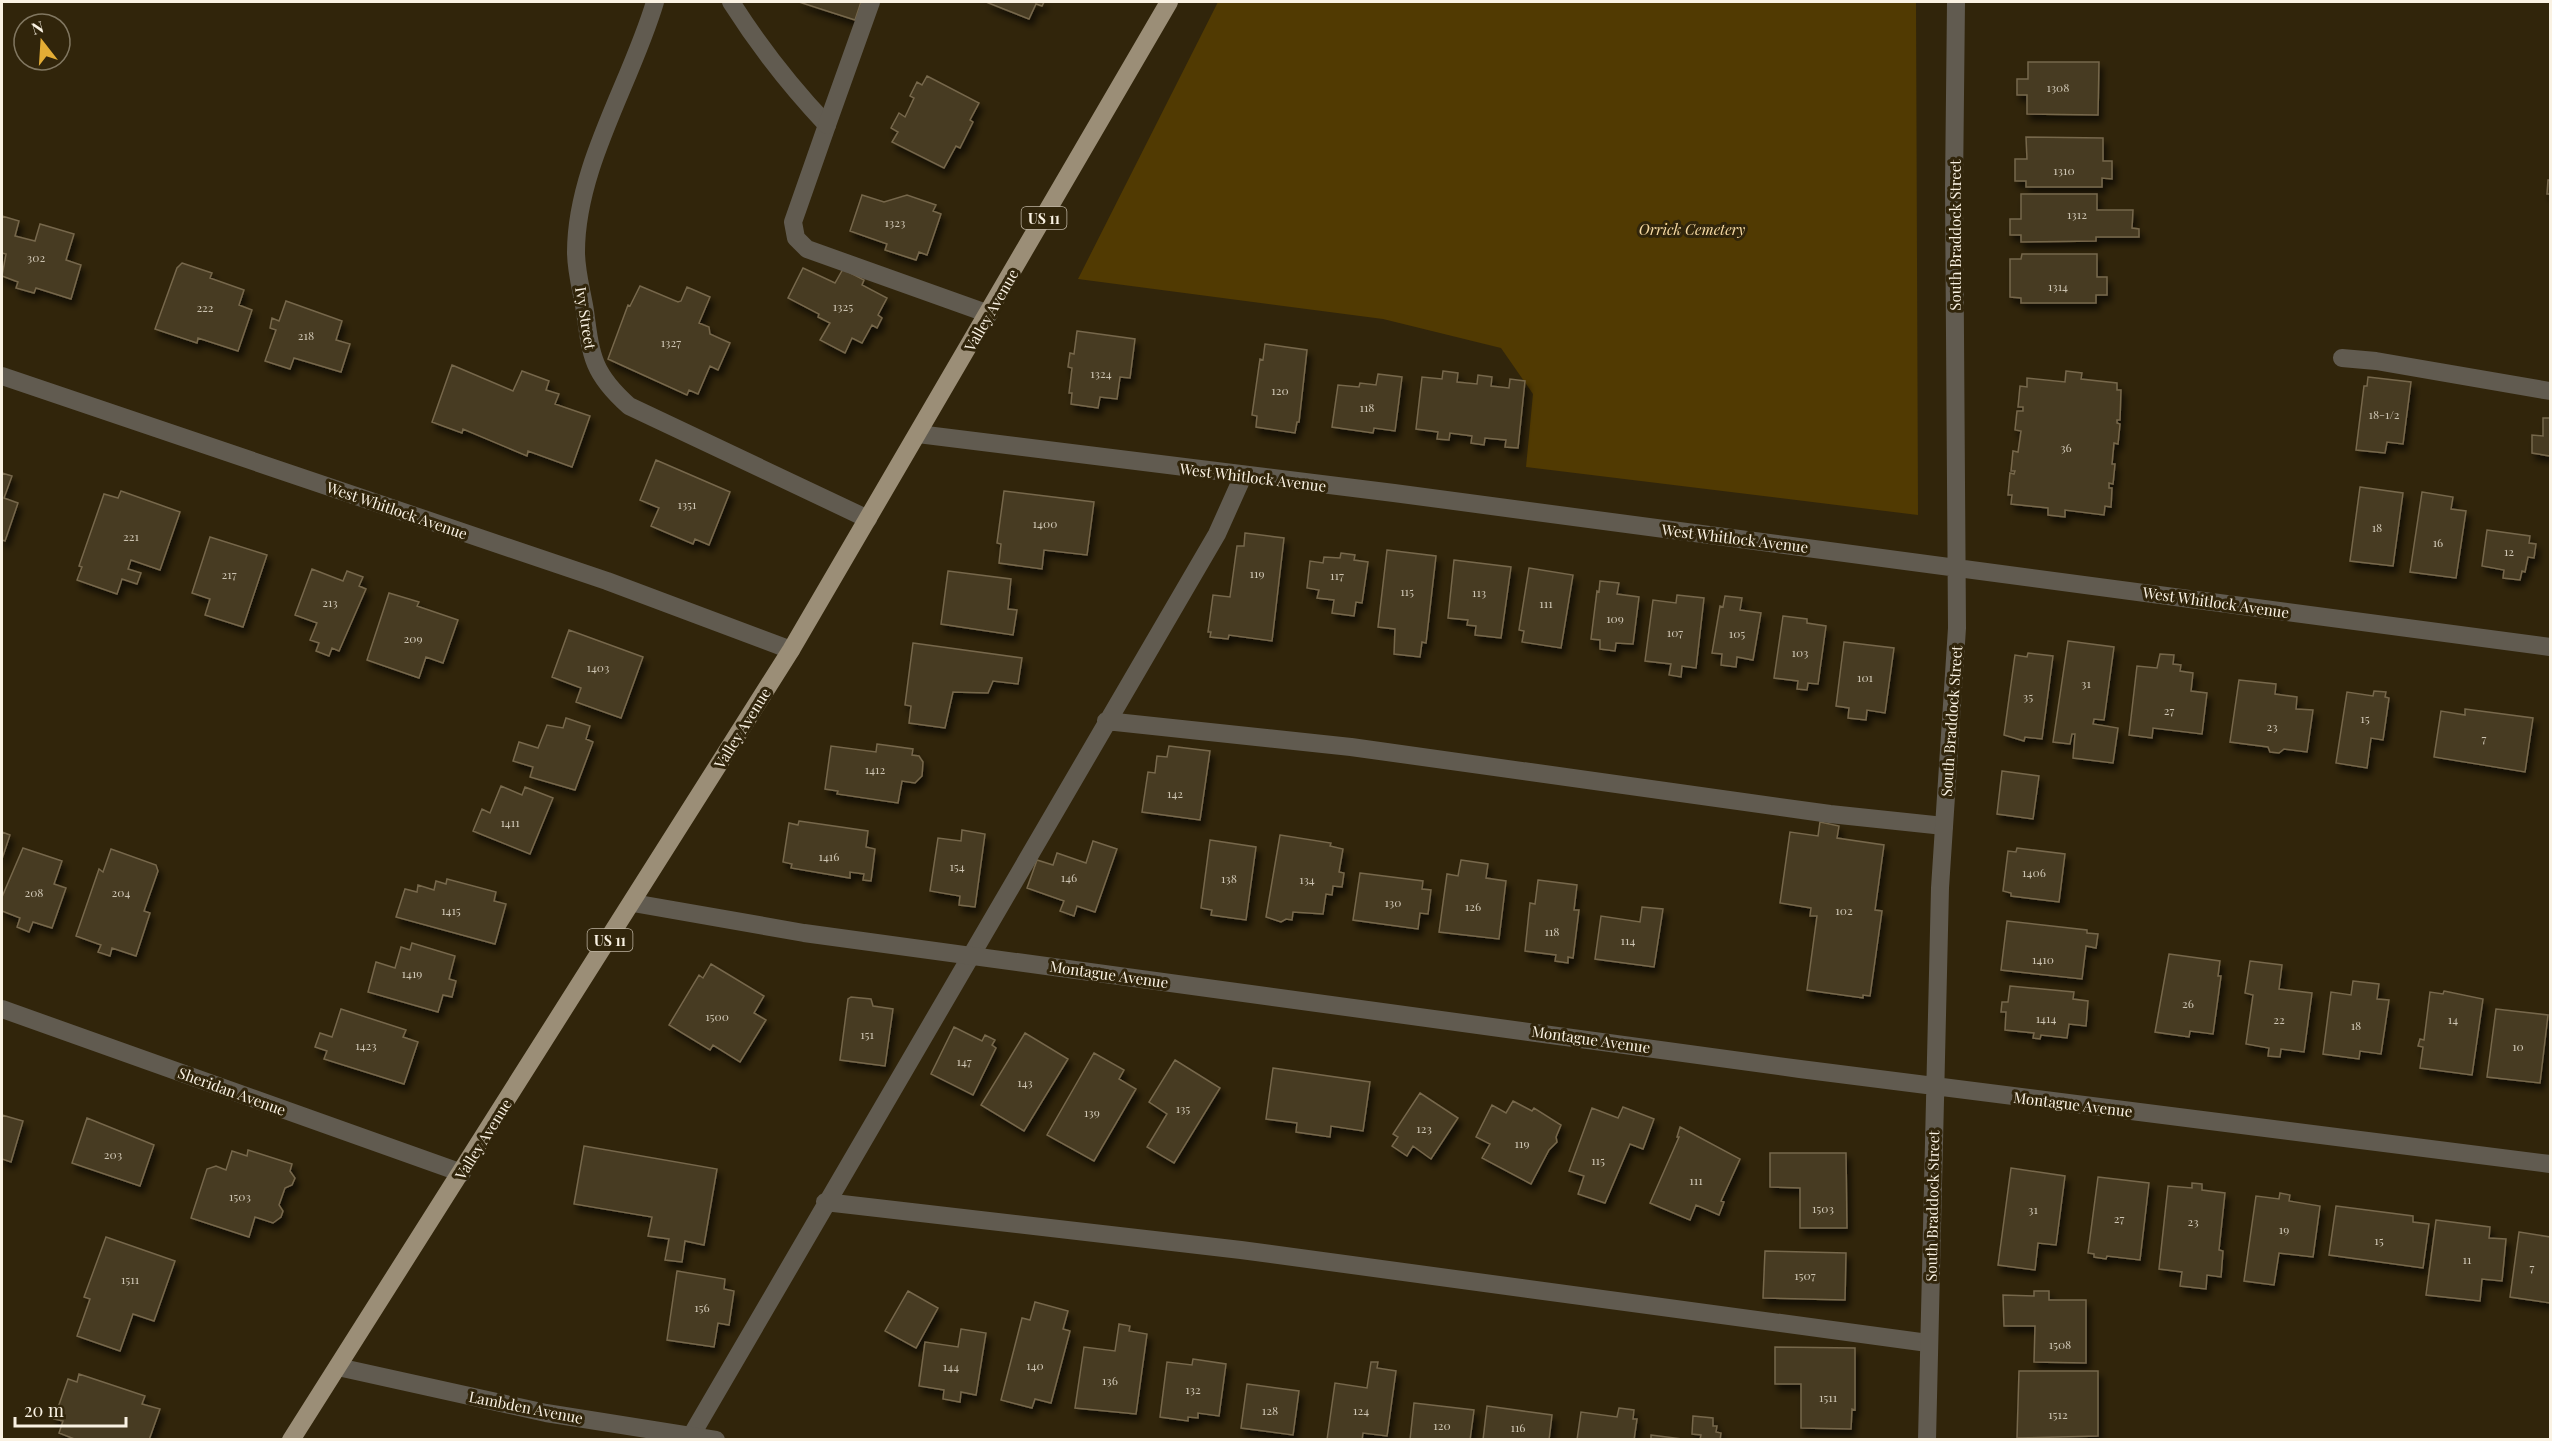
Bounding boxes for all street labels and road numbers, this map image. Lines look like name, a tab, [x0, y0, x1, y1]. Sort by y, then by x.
street label: South Braddock Street	[1945, 159, 1965, 311]
road number: US 11	[1022, 207, 1066, 229]
street label: Valley Avenue	[959, 265, 1023, 356]
street label: Ivy Street	[571, 285, 601, 352]
street label: West Whitlock Avenue	[1178, 458, 1327, 496]
street label: West Whitlock Avenue	[323, 476, 470, 543]
street label: West Whitlock Avenue	[1660, 519, 1809, 557]
street label: West Whitlock Avenue	[2141, 582, 2290, 622]
street label: South Braddock Street	[1936, 644, 1966, 797]
street label: Valley Avenue	[709, 684, 775, 773]
road number: US 11	[588, 929, 632, 951]
street label: Montague Avenue	[1048, 956, 1170, 992]
street label: Montague Avenue	[1530, 1021, 1652, 1057]
street label: Sheridan Avenue	[175, 1062, 289, 1120]
street label: Montague Avenue	[2012, 1087, 2134, 1121]
street label: Valley Avenue	[450, 1095, 516, 1184]
street label: South Braddock Street	[1921, 1129, 1943, 1282]
street label: Lambden Avenue	[467, 1386, 585, 1428]

